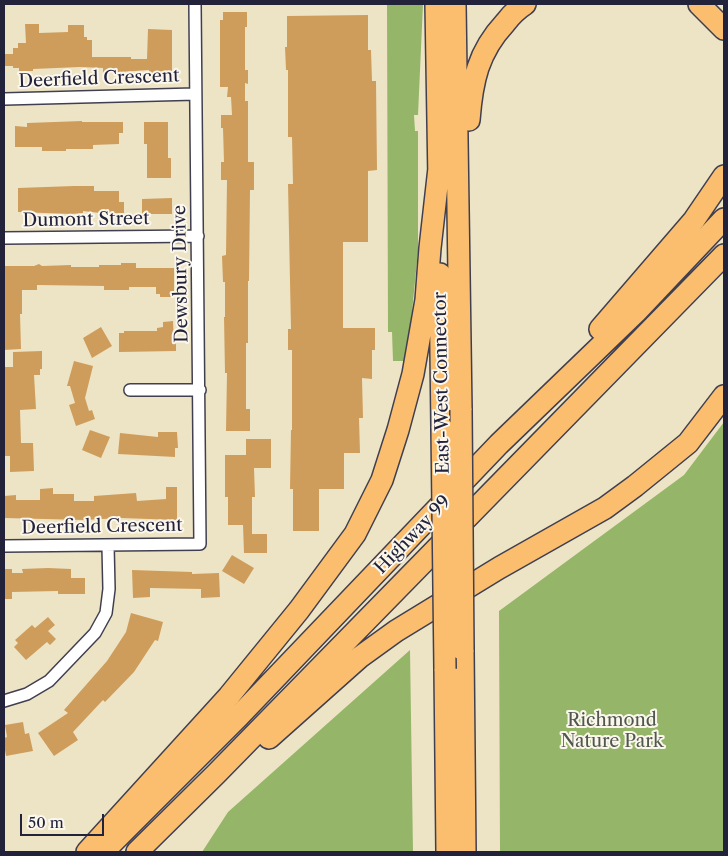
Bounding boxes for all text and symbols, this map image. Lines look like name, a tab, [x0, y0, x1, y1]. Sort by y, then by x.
street label: Deerfield Crescent	[18, 65, 180, 93]
street label: Dewsbury Drive	[169, 205, 193, 343]
street label: Dumont Street	[22, 208, 150, 232]
street label: East-West Connector	[430, 292, 454, 474]
street label: Highway 99	[370, 491, 456, 579]
street label: Deerfield Crescent	[21, 515, 183, 539]
park label: Richmond Nature Park	[561, 710, 663, 752]
scale bar	[22, 804, 106, 836]
text: 50 m	[28, 813, 64, 832]

